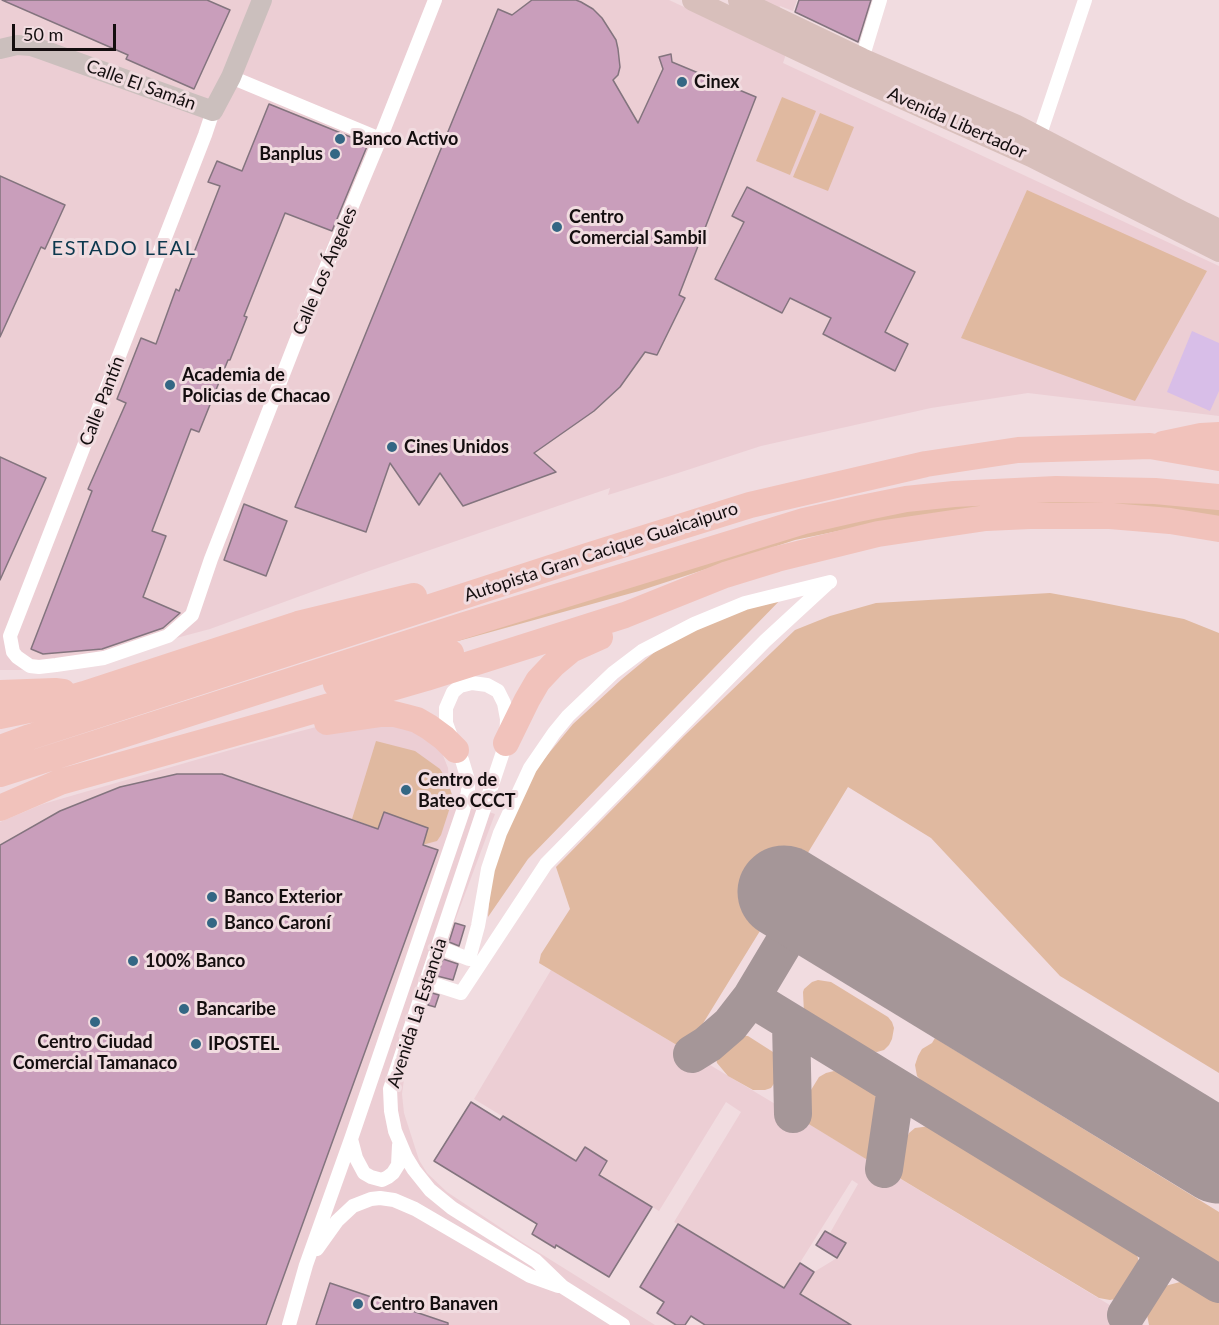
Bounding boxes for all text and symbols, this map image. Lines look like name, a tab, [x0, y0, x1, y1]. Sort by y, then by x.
scale bar	[15, 12, 118, 50]
text: 50 m	[23, 23, 63, 45]
street label: Calle El Samán	[83, 55, 199, 115]
place label: Cinex	[694, 71, 740, 93]
marker: Cinex	[675, 75, 689, 89]
street label: Avenida Libertador	[884, 83, 1030, 163]
place label: Banco Activo	[352, 128, 458, 150]
marker: Banco Activo	[333, 132, 347, 146]
place label: Banplus	[259, 143, 323, 165]
marker: Banplus	[328, 147, 342, 161]
street label: Calle Los Ángeles	[288, 204, 362, 338]
place label: Centro Comercial Sambil	[569, 206, 707, 248]
marker: Centro Comercial Sambil	[550, 220, 564, 234]
district label: ESTADO LEAL	[52, 237, 196, 261]
street label: Calle Pantín	[75, 353, 129, 449]
place label: Academia de Policias de Chacao	[182, 364, 330, 406]
marker: Academia de Policias de Chacao	[163, 378, 177, 392]
place label: Cines Unidos	[404, 436, 509, 458]
marker: Cines Unidos	[385, 440, 399, 454]
street label: Autopista Gran Cacique Guaicaipuro	[461, 497, 741, 607]
place label: Centro de Bateo CCCT	[418, 769, 516, 812]
marker: Centro de Bateo CCCT	[399, 783, 413, 797]
place label: Banco Exterior	[224, 886, 343, 908]
marker: Banco Exterior	[205, 890, 219, 904]
place label: Banco Caroní	[224, 912, 331, 934]
marker: Banco Caroní	[205, 916, 219, 930]
street label: Avenida La Estancia	[383, 935, 451, 1091]
place label: 100% Banco	[145, 950, 245, 972]
marker: 100% Banco	[126, 954, 140, 968]
place label: Bancaribe	[196, 998, 276, 1020]
marker: Bancaribe	[177, 1002, 191, 1016]
marker: Centro Ciudad Comercial Tamanaco	[88, 1015, 102, 1029]
place label: Centro Ciudad Comercial Tamanaco	[13, 1031, 177, 1074]
place label: IPOSTEL	[208, 1033, 279, 1055]
marker: IPOSTEL	[189, 1037, 203, 1051]
place label: Centro Banaven	[370, 1293, 498, 1315]
marker: Centro Banaven	[351, 1297, 365, 1311]

